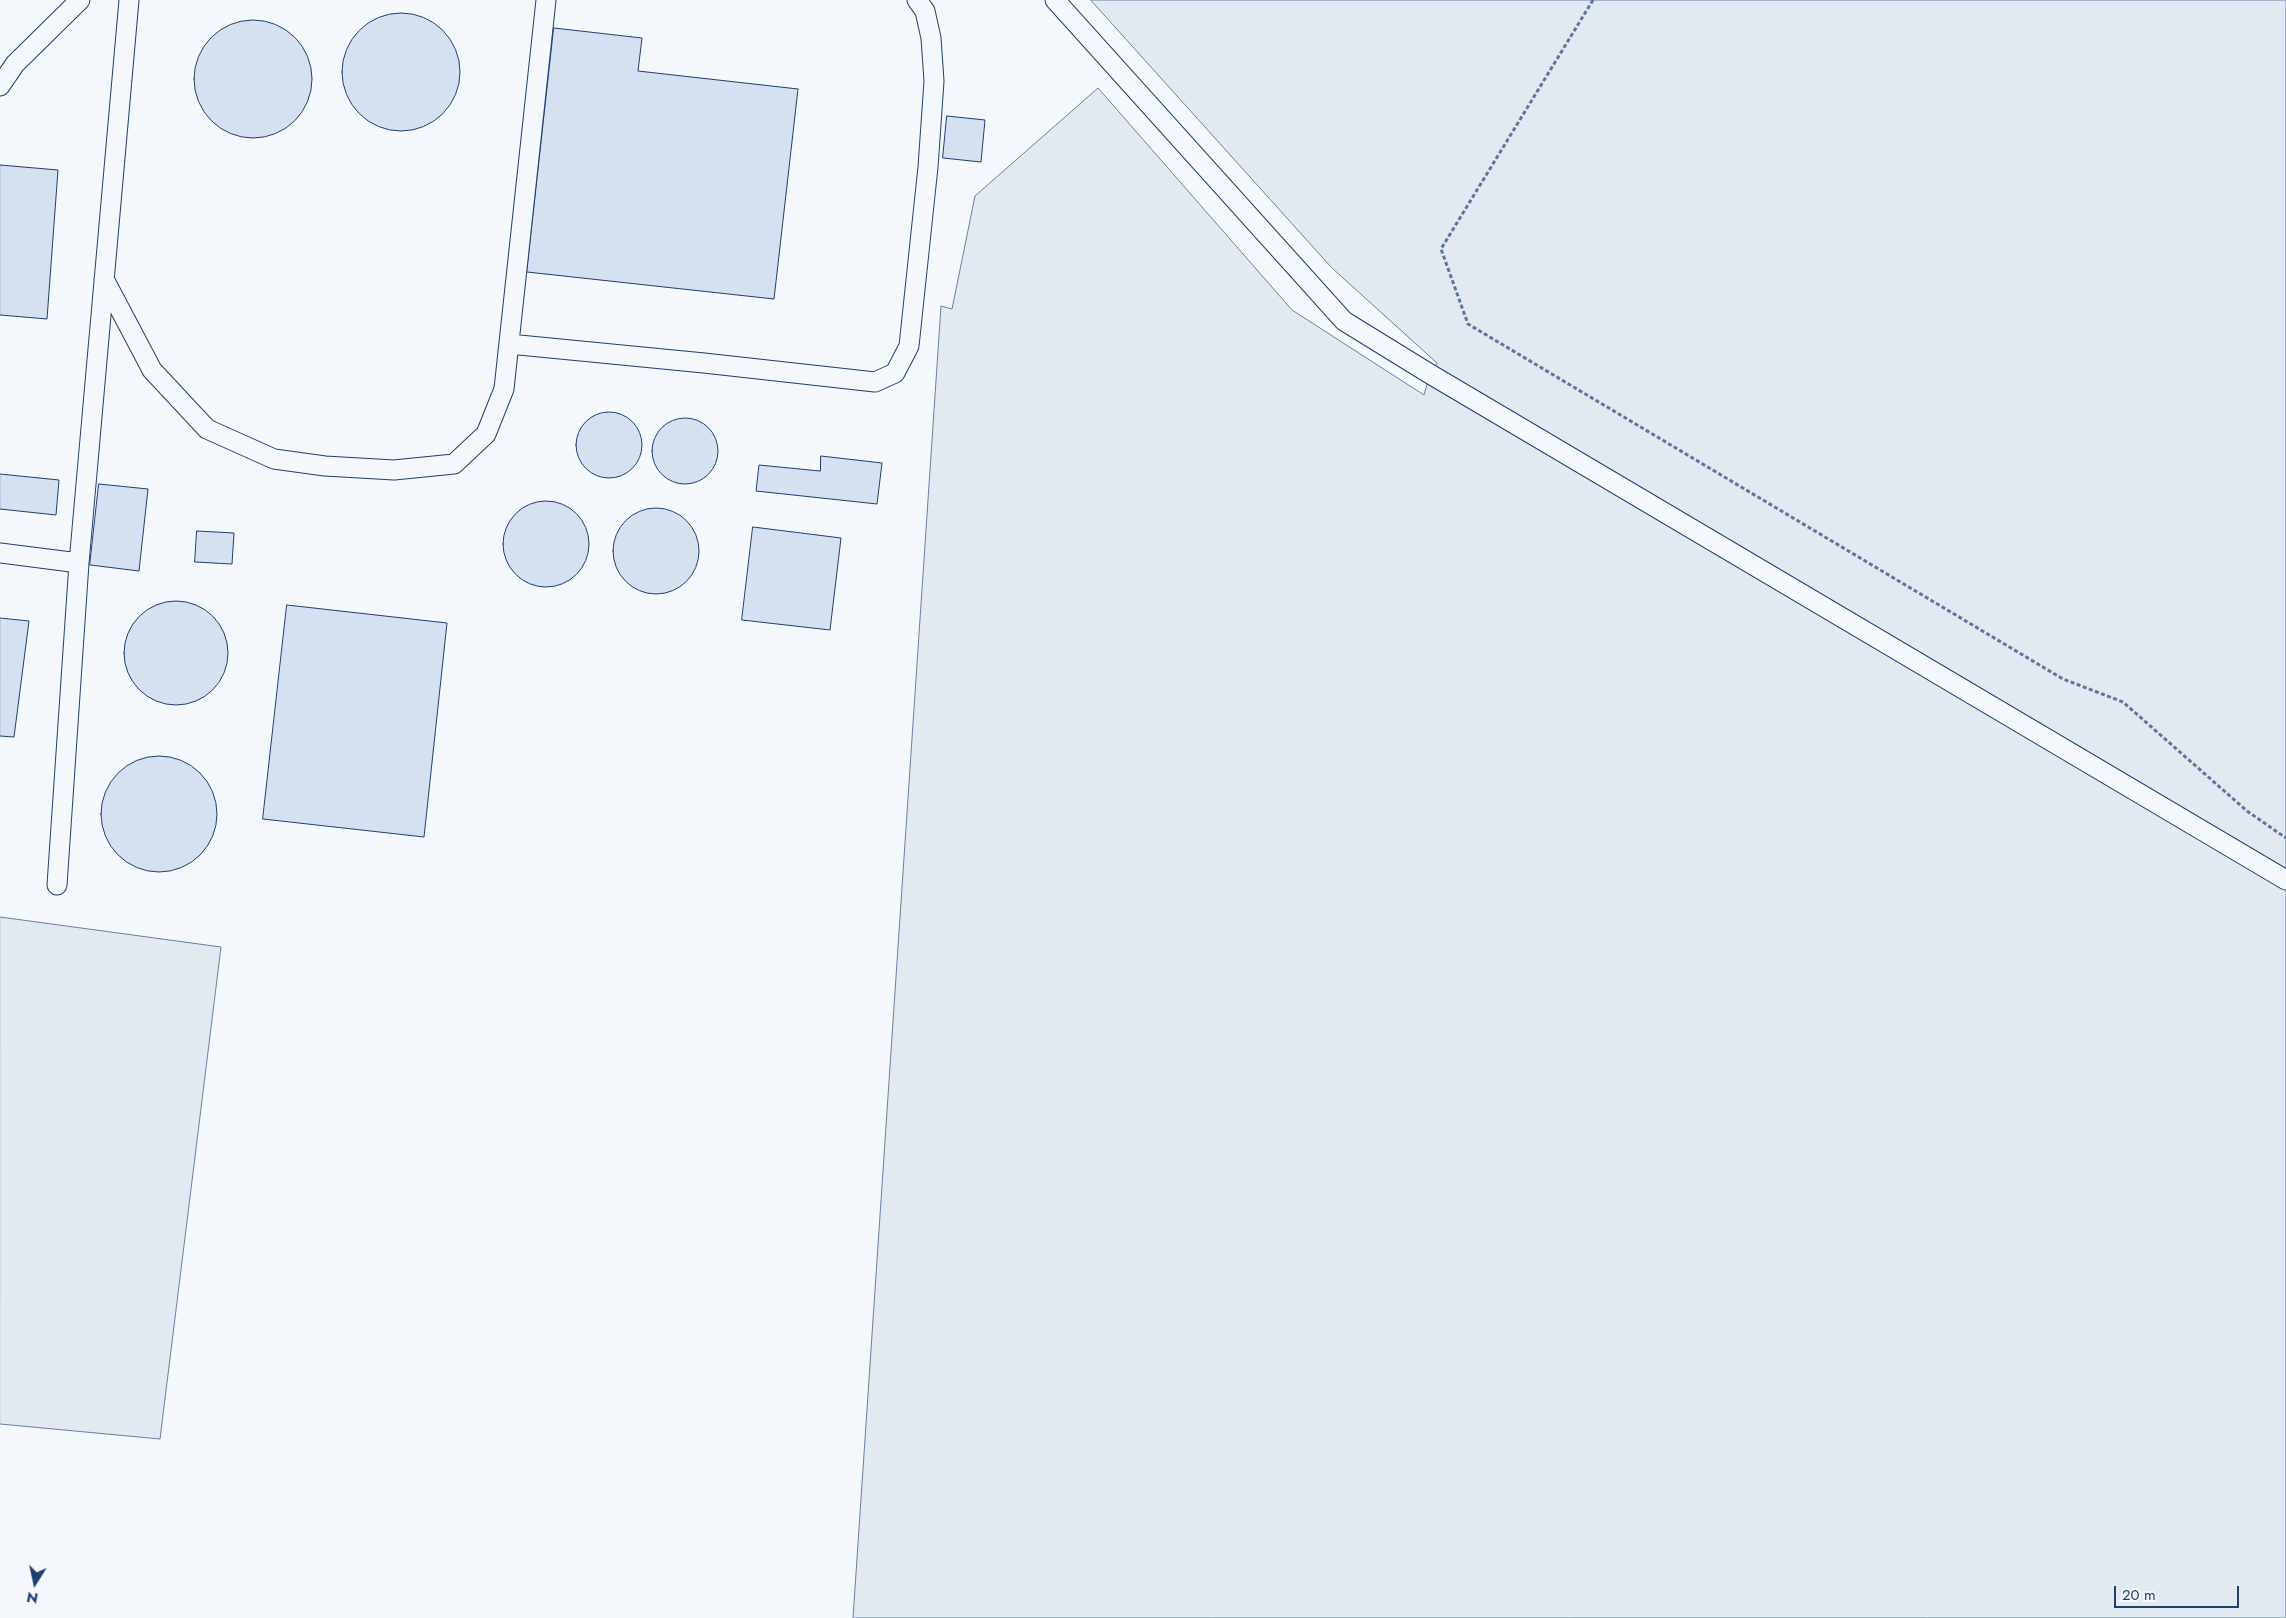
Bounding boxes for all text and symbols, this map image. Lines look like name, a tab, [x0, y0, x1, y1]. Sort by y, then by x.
north arrow	[10, 1558, 60, 1608]
scale bar	[2116, 1576, 2241, 1608]
text: 20 m	[2122, 1584, 2156, 1606]
text: N	[25, 1587, 40, 1609]

